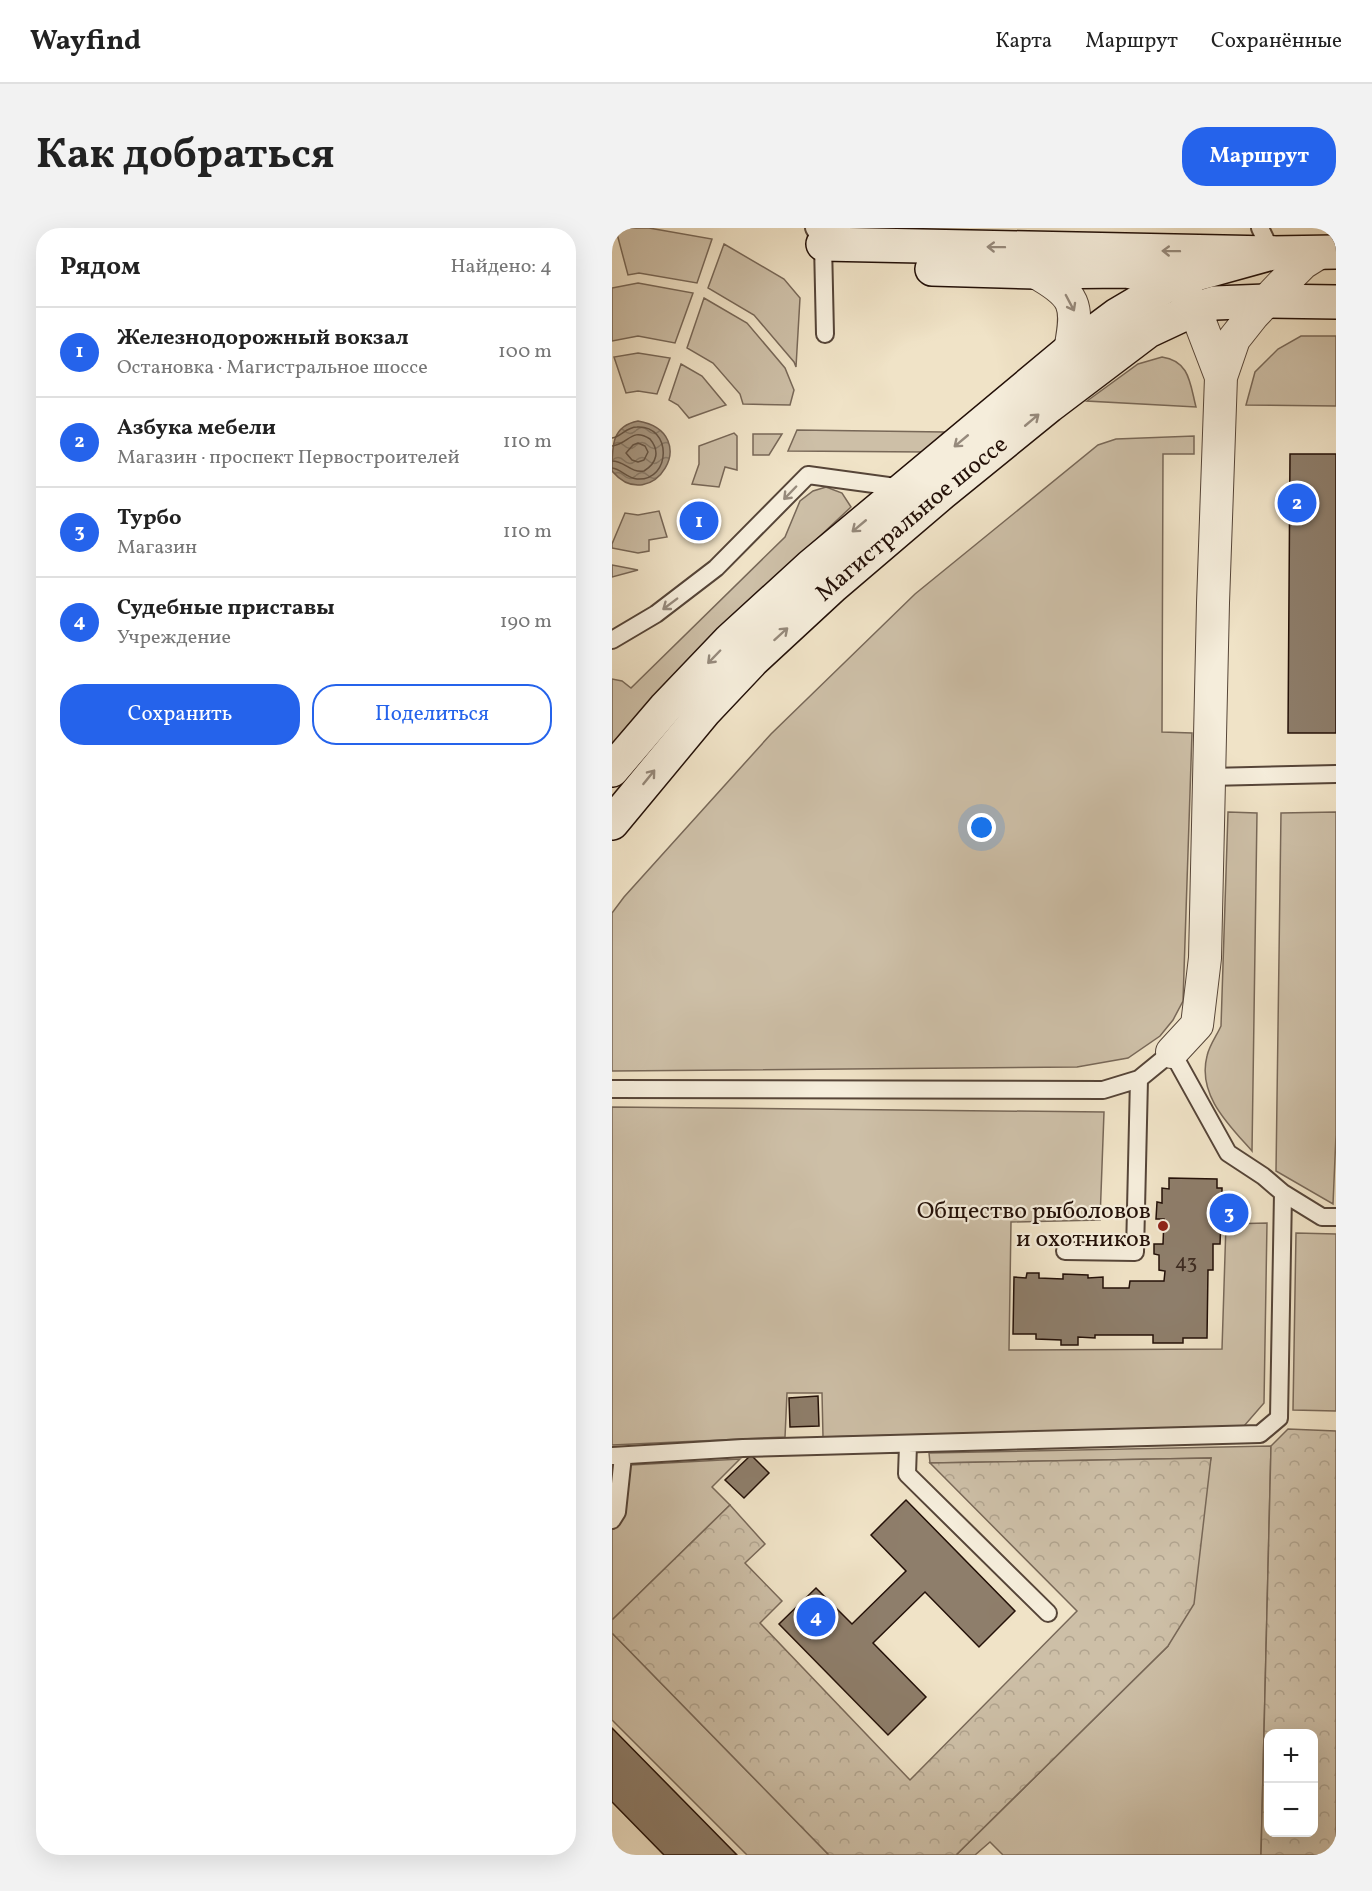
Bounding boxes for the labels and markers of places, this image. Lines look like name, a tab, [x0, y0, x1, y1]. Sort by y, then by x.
pin: 2	[1278, 480, 1316, 526]
pin: 1	[680, 498, 718, 544]
pin: 3	[1210, 1190, 1248, 1236]
place label: Общество рыболовов и охотников	[917, 1195, 1151, 1257]
marker: Общество рыболовов и охотников	[1156, 1219, 1170, 1233]
pin: 4	[796, 1594, 836, 1640]

